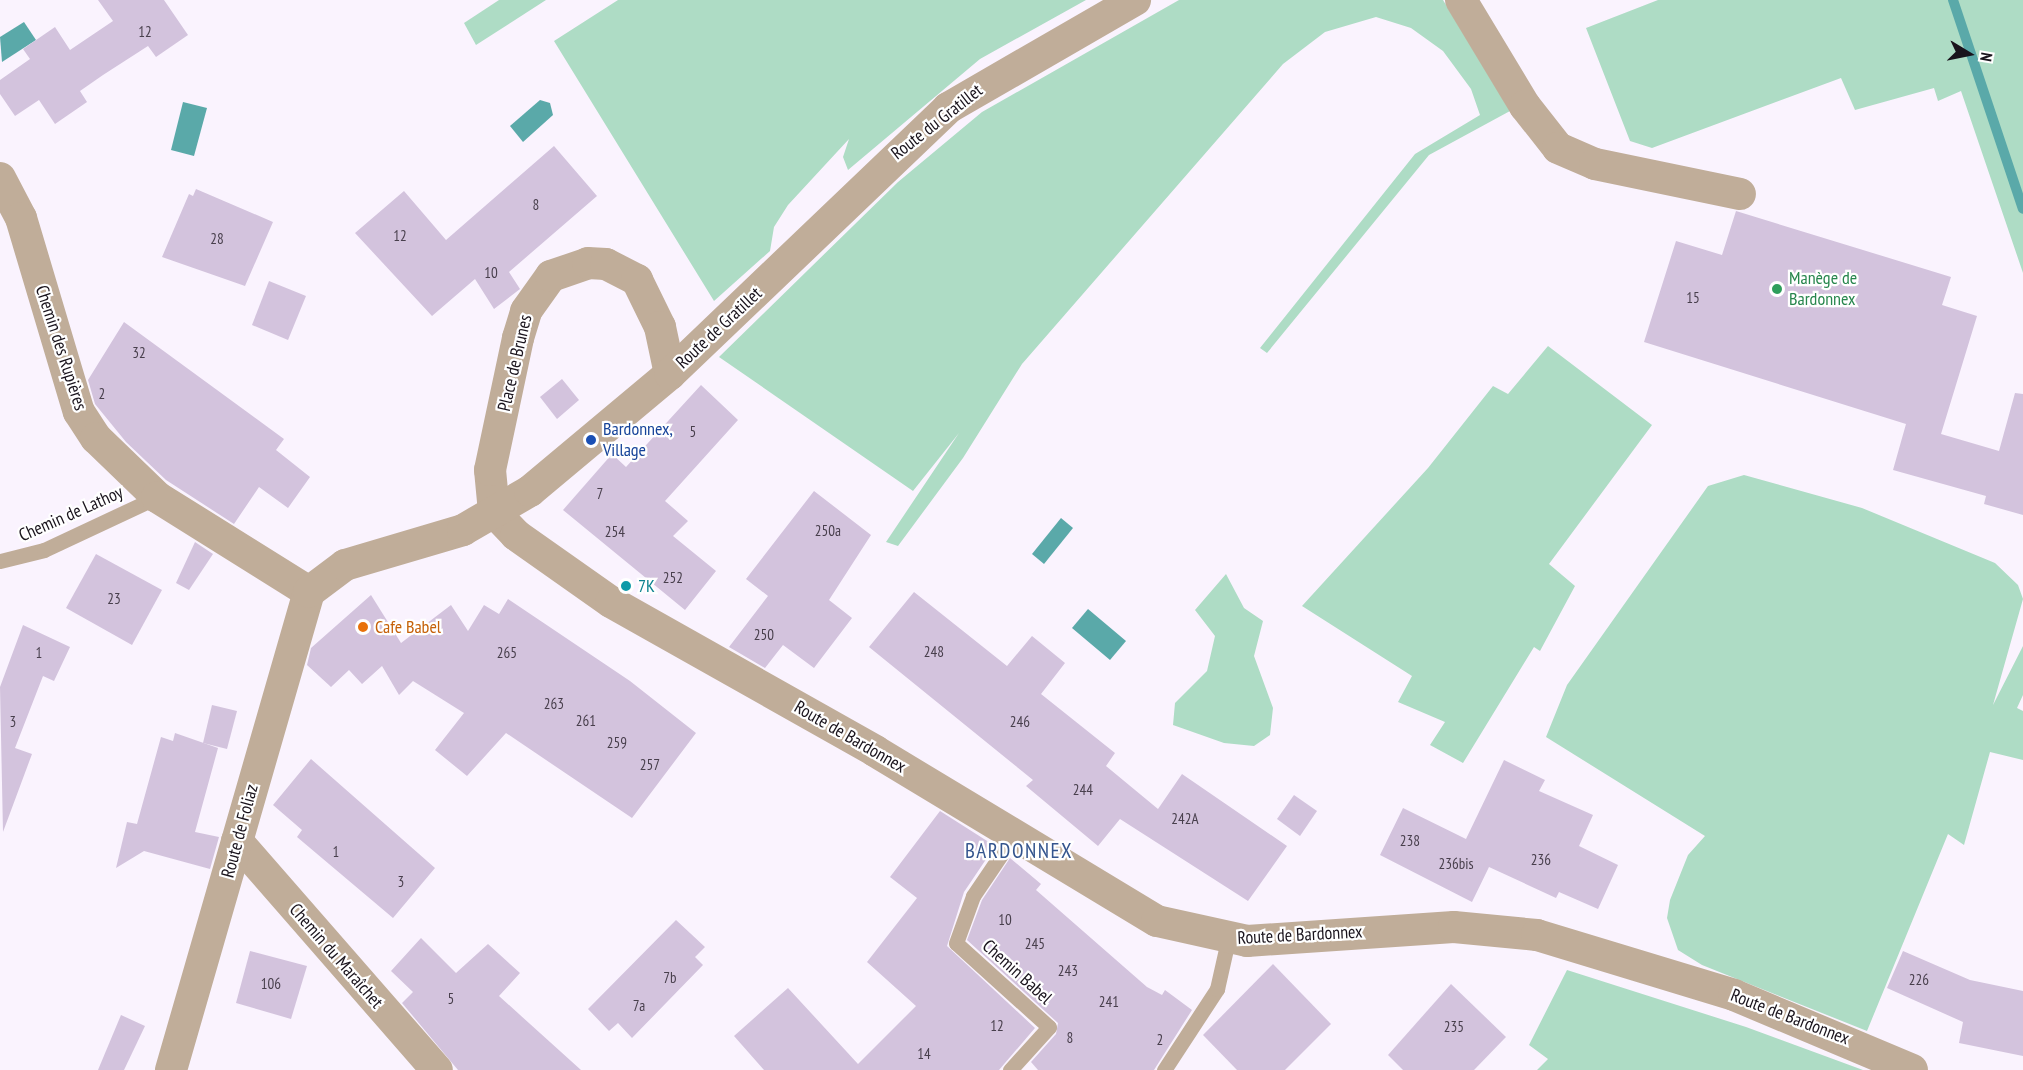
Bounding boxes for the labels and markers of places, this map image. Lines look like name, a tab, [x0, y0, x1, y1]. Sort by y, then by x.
place label: Manège de Bardonnex	[1789, 268, 1857, 310]
marker: Manège de Bardonnex	[1770, 282, 1784, 296]
place label: Bardonnex, Village	[603, 419, 673, 462]
marker: Bardonnex, Village	[584, 433, 598, 447]
place label: 7K	[638, 575, 655, 597]
marker: 7K	[619, 579, 633, 593]
place label: Cafe Babel	[375, 616, 441, 638]
marker: Cafe Babel	[356, 620, 370, 634]

